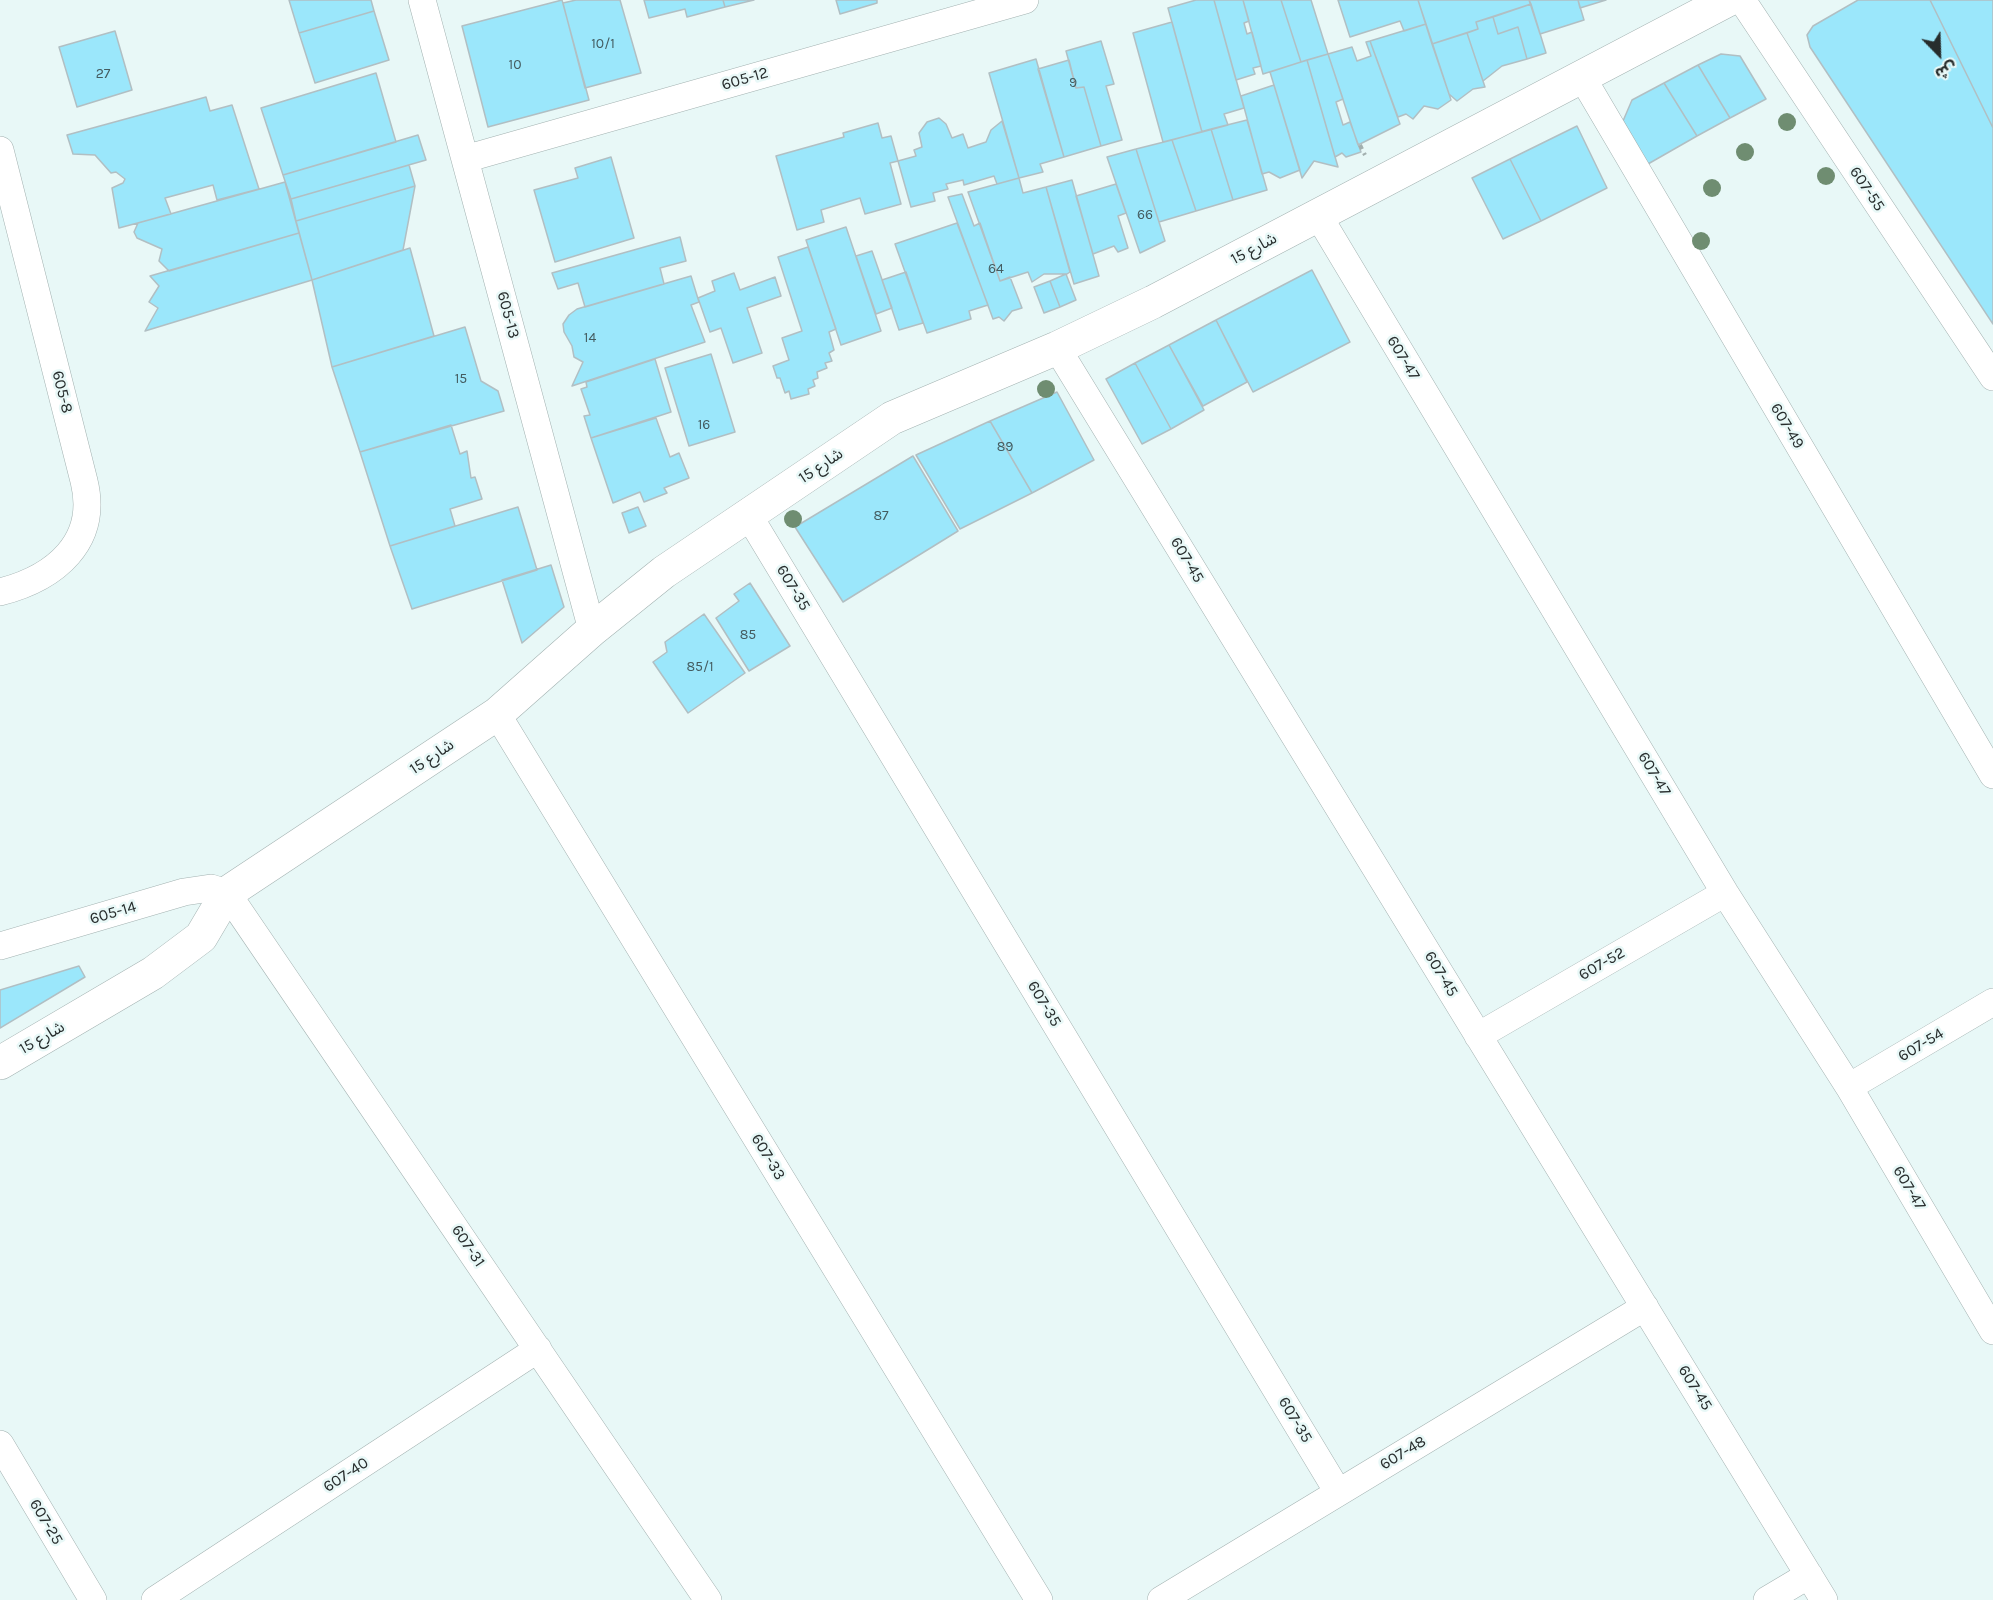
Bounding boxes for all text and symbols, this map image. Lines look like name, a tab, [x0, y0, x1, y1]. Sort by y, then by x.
north arrow	[1909, 24, 1969, 84]
house number: 10/1	[591, 36, 615, 52]
house number: 10	[509, 57, 521, 73]
text: ش	[1932, 58, 1960, 84]
street label: 605-12	[719, 63, 771, 95]
house number: 27	[96, 66, 110, 82]
house number: 9	[1069, 75, 1077, 91]
street label: 607-55	[1845, 163, 1889, 215]
house number: 66	[1137, 207, 1153, 223]
street label: شارع 15	[1228, 229, 1280, 269]
house number: 64	[988, 261, 1004, 277]
street label: 605-13	[493, 289, 523, 341]
house number: 14	[584, 330, 596, 346]
street label: 607-47	[1382, 332, 1424, 384]
street label: 605-8	[47, 369, 77, 415]
house number: 15	[455, 371, 467, 387]
street label: 607-49	[1766, 400, 1808, 452]
house number: 16	[698, 417, 710, 433]
house number: 89	[997, 439, 1013, 455]
street label: شارع 15	[795, 444, 847, 488]
house number: 87	[873, 508, 889, 524]
street label: 607-45	[1166, 534, 1208, 586]
street label: 607-35	[772, 562, 814, 614]
house number: 85	[740, 627, 756, 643]
house number: 85/1	[686, 659, 714, 675]
street label: شارع 15	[406, 735, 458, 779]
street label: 607-47	[1633, 748, 1675, 800]
street label: 605-14	[88, 897, 138, 929]
street label: 607-52	[1576, 943, 1628, 985]
street label: 607-45	[1420, 948, 1462, 1000]
street label: 607-35	[1023, 978, 1065, 1030]
street label: شارع 15	[16, 1017, 68, 1059]
street label: 607-54	[1895, 1024, 1947, 1066]
street label: 607-33	[747, 1130, 789, 1184]
street label: 607-47	[1888, 1162, 1930, 1214]
street label: 607-31	[447, 1221, 489, 1271]
street label: 607-45	[1674, 1362, 1716, 1414]
street label: 607-35	[1274, 1394, 1316, 1446]
street label: 607-48	[1376, 1432, 1430, 1474]
street label: 607-40	[320, 1453, 372, 1497]
street label: 607-25	[25, 1496, 67, 1548]

